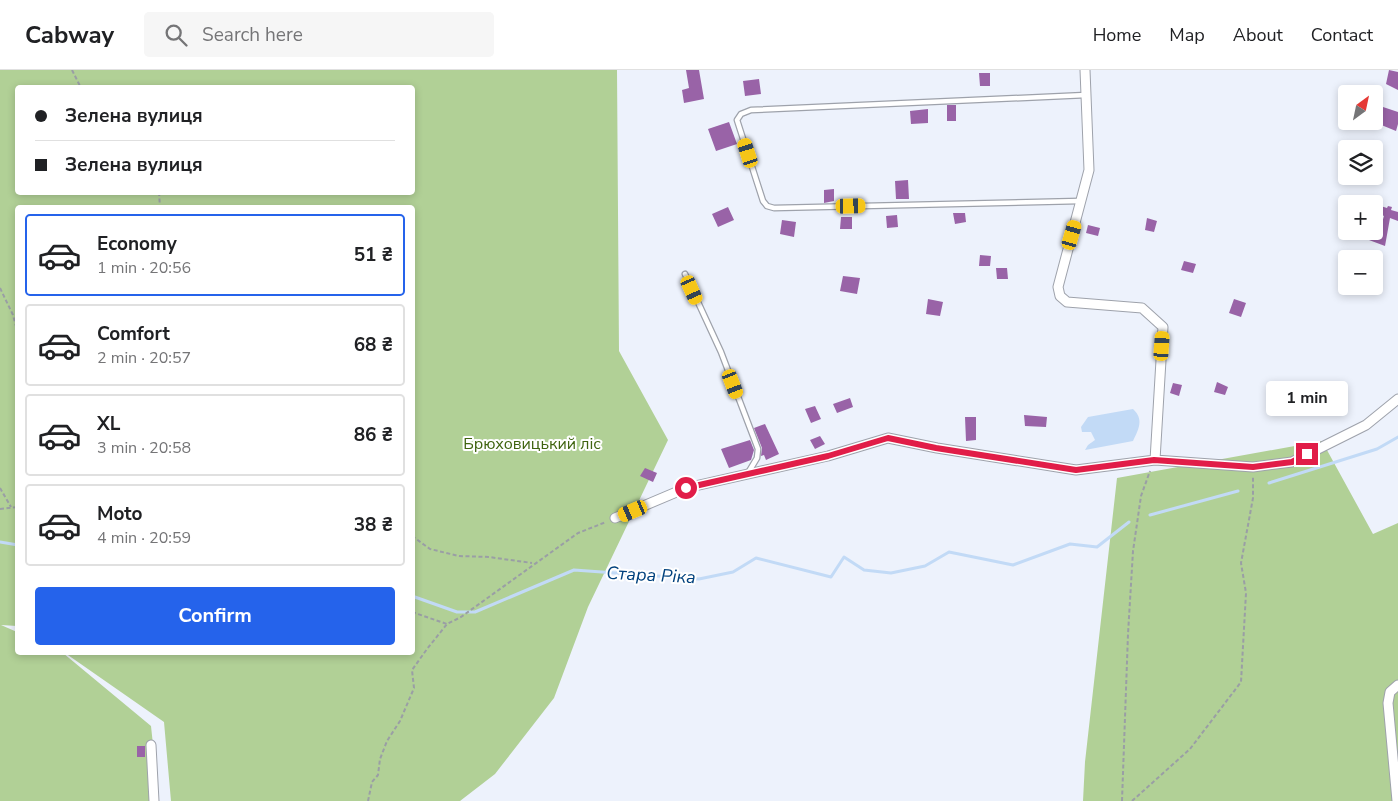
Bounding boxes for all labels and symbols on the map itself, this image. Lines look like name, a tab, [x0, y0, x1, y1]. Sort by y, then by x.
north arrow	[1338, 85, 1382, 130]
car	[736, 136, 759, 170]
car	[835, 198, 866, 214]
car	[1060, 219, 1083, 251]
car	[679, 273, 704, 307]
car	[1153, 331, 1170, 361]
car	[720, 367, 745, 401]
callout: 1 min	[1266, 382, 1348, 416]
park label: Брюховицький ліс	[463, 433, 601, 455]
route end	[1296, 443, 1318, 465]
route start	[675, 477, 697, 499]
car	[616, 498, 649, 524]
water label: Стара Ріка	[606, 561, 696, 589]

